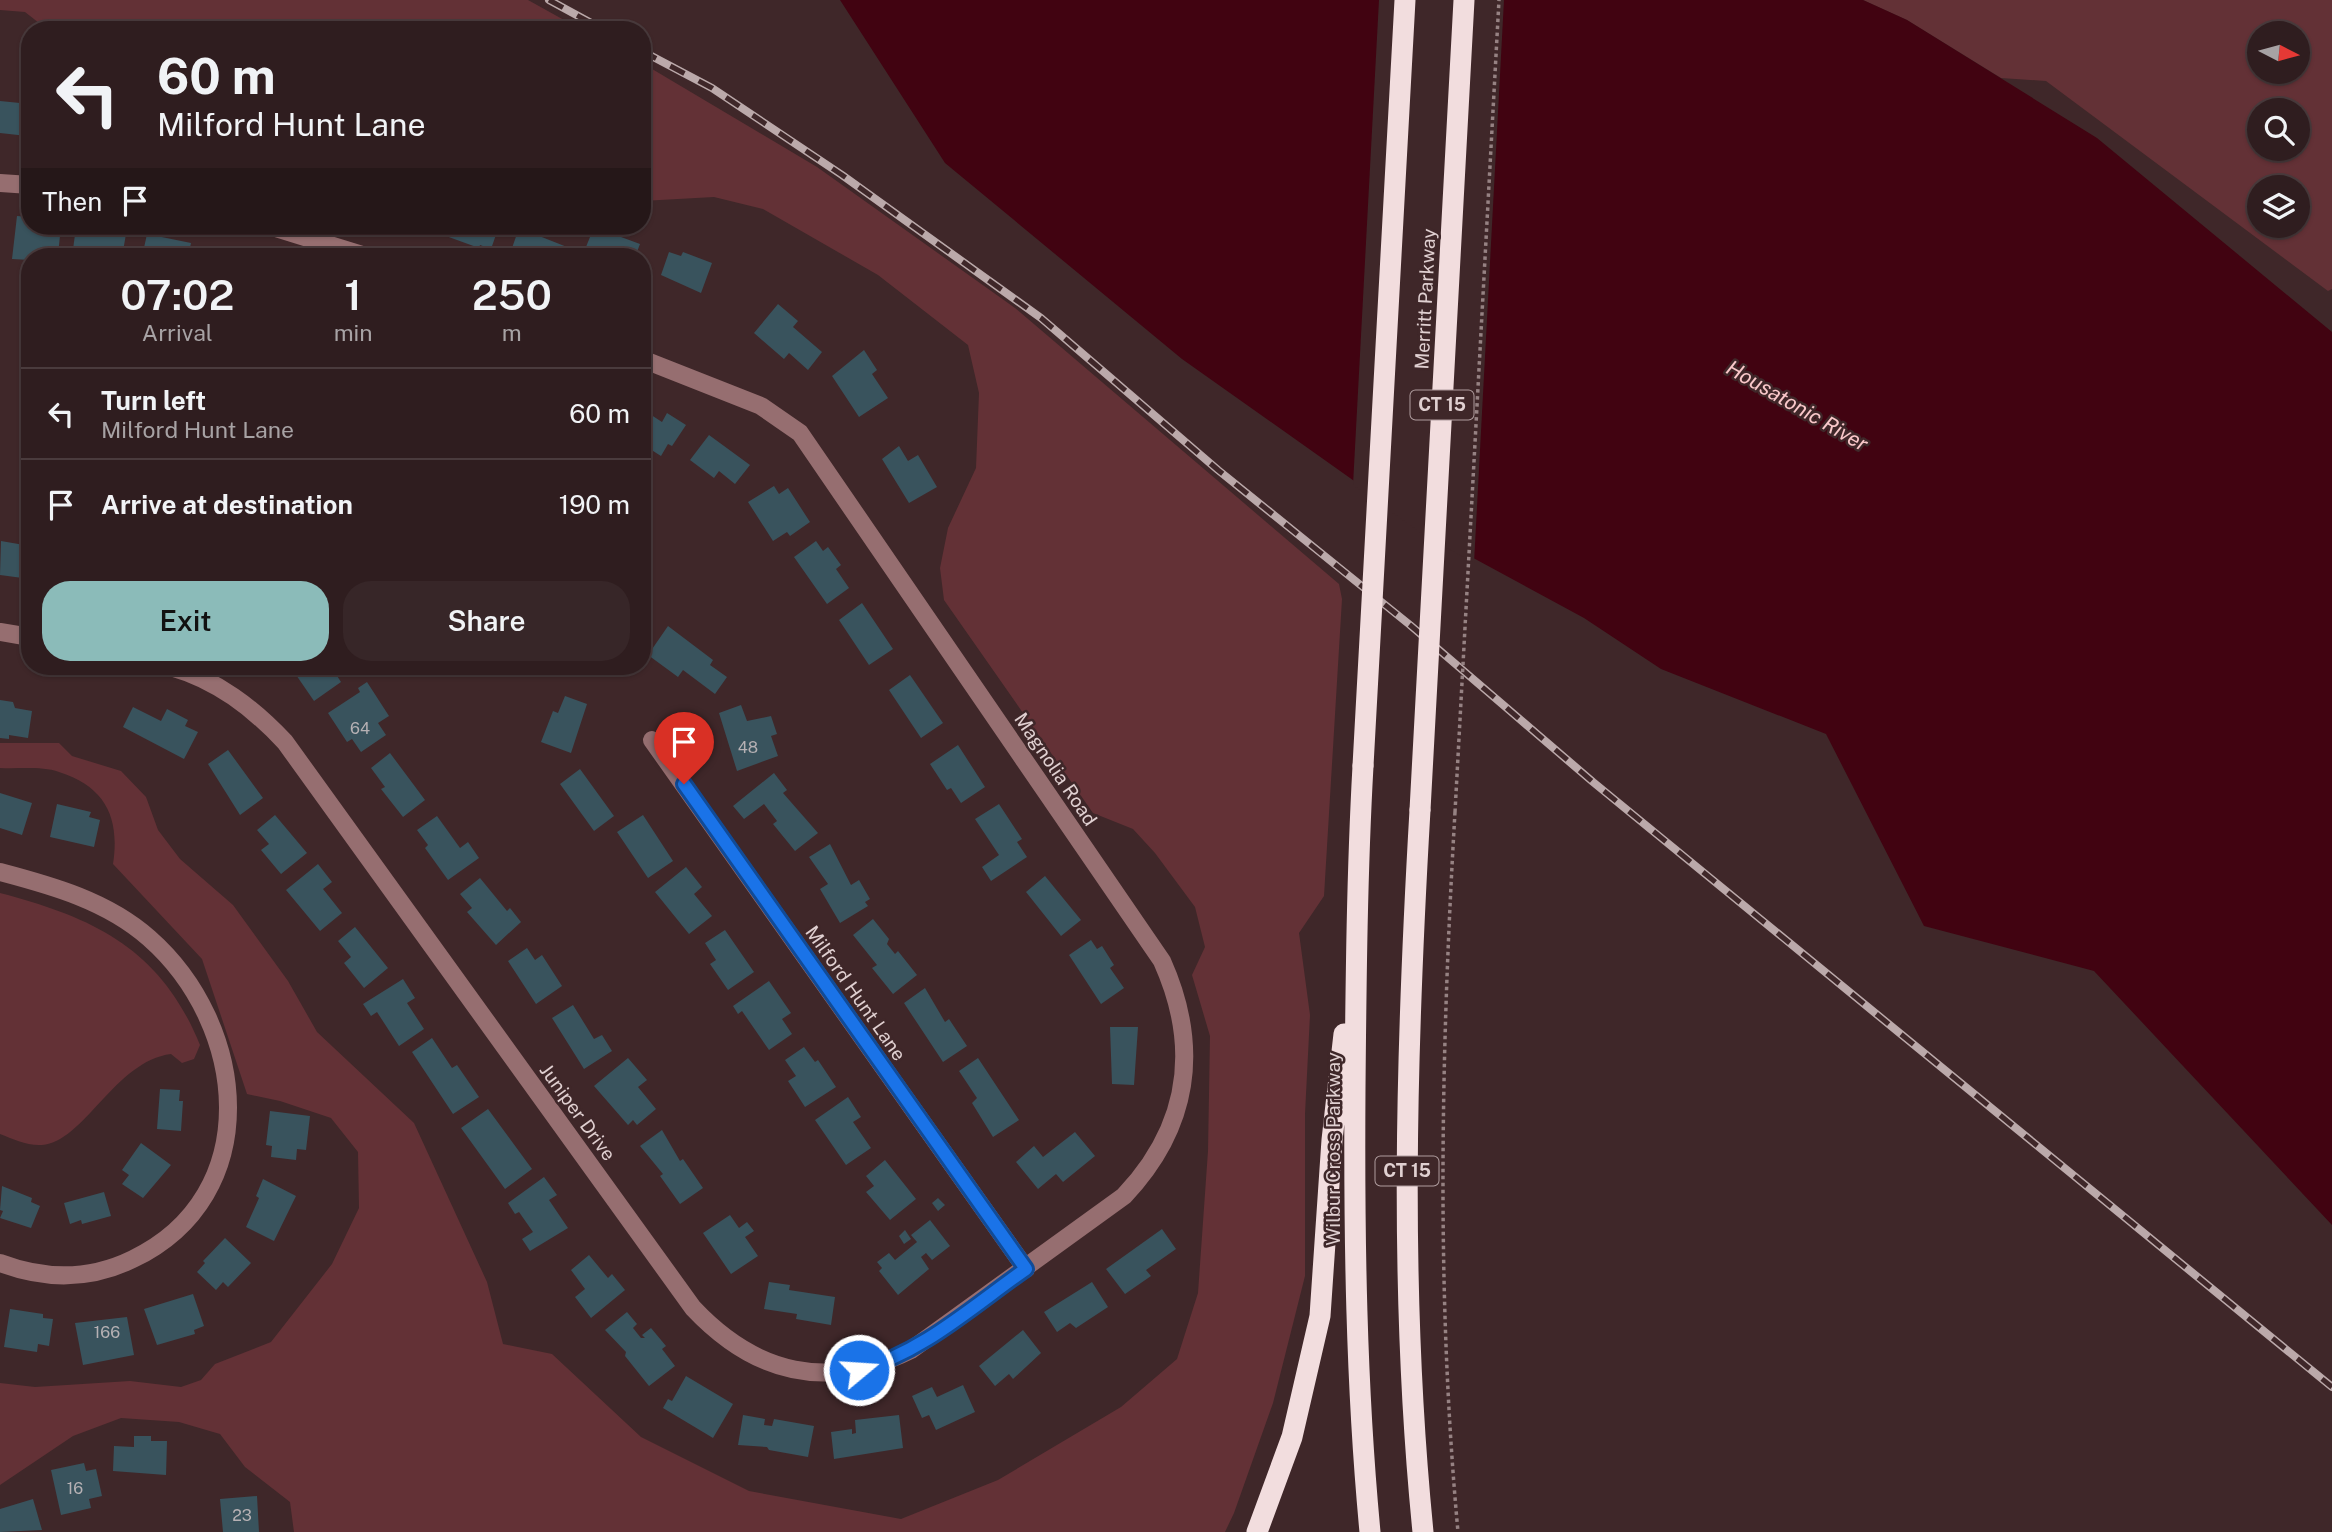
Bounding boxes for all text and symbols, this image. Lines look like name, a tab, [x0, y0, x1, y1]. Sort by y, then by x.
north arrow	[2247, 21, 2310, 84]
map controls	[2247, 21, 2310, 238]
text: 60 m	[157, 47, 276, 105]
icon: left	[42, 49, 133, 140]
button: search	[2247, 98, 2310, 161]
text: Milford Hunt Lane	[157, 106, 426, 143]
button: layers	[2247, 175, 2310, 238]
icon: arrive	[116, 182, 154, 220]
text: Then	[42, 186, 102, 217]
street label: Merritt Parkway	[1410, 228, 1440, 370]
text: 07:02	[120, 270, 235, 319]
text: 1	[344, 270, 362, 319]
text: 250	[472, 270, 552, 319]
text: Arrival	[142, 319, 213, 346]
text: min	[334, 319, 373, 346]
text: m	[502, 319, 522, 346]
water label: Housatonic River	[1722, 355, 1873, 457]
text: Turn left	[101, 385, 206, 416]
road number: CT 15	[1410, 390, 1474, 419]
icon: left	[42, 395, 80, 433]
text: 60 m	[569, 398, 630, 429]
text: Milford Hunt Lane	[101, 416, 294, 443]
icon: arrive	[42, 486, 80, 524]
text: Arrive at destination	[101, 489, 353, 520]
text: 190 m	[559, 489, 630, 520]
button: Exit	[42, 581, 329, 661]
button: Share	[343, 581, 630, 661]
street label: Magnolia Road	[1010, 708, 1102, 830]
pin	[654, 712, 714, 784]
house number: 64	[350, 719, 370, 738]
icon: arrive	[665, 723, 703, 761]
house number: 48	[738, 738, 758, 757]
street label: Milford Hunt Lane	[801, 921, 911, 1065]
street label: Wilbur Cross Parkway	[1322, 1052, 1344, 1246]
street label: Juniper Drive	[536, 1059, 620, 1165]
road number: CT 15	[1376, 1156, 1438, 1186]
house number: 166	[94, 1323, 120, 1342]
position arrow	[822, 1333, 896, 1407]
house number: 16	[67, 1479, 83, 1498]
house number: 23	[232, 1506, 252, 1525]

